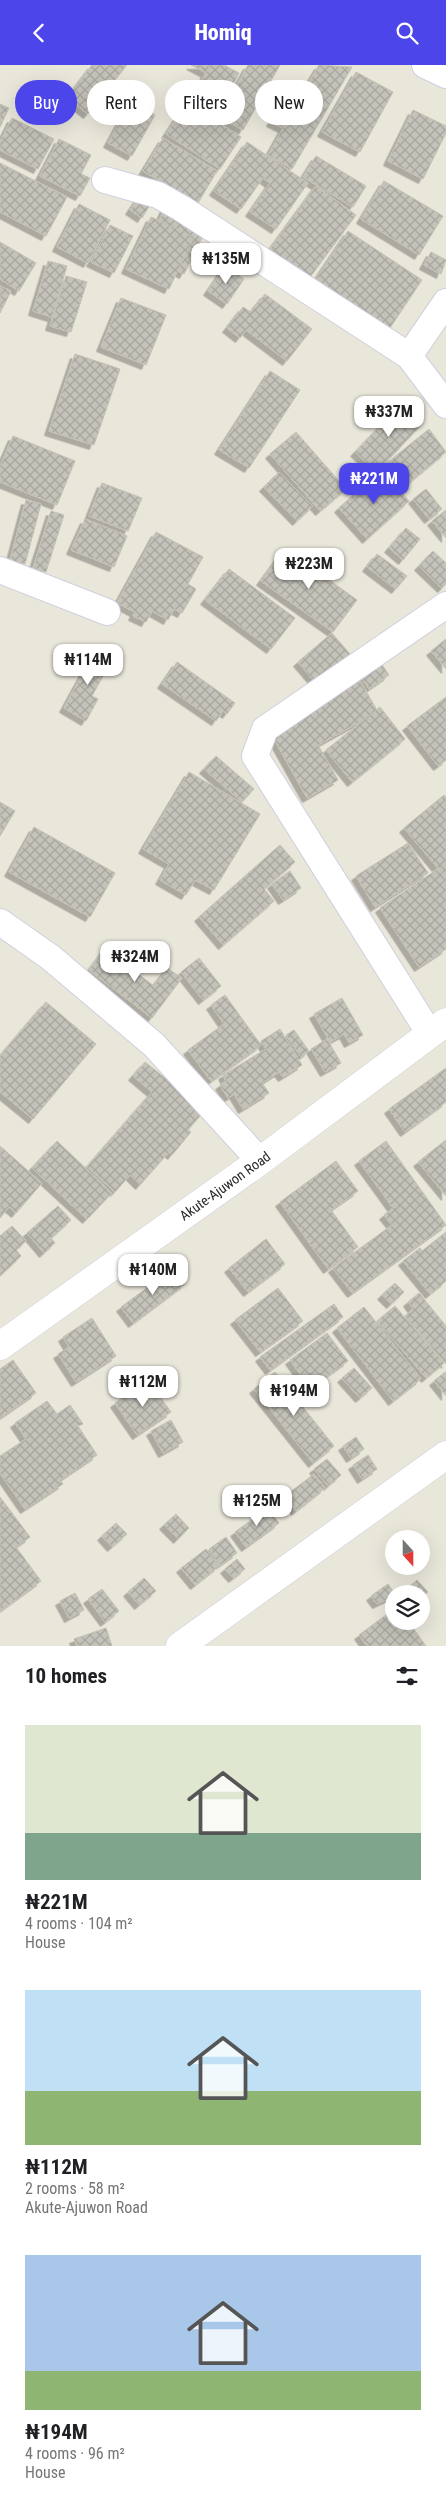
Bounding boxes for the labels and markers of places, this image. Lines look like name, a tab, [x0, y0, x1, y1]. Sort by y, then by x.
pin: ₦135M	[191, 243, 261, 285]
pin: ₦337M	[354, 395, 424, 438]
pin: ₦221M	[339, 463, 409, 505]
pin: ₦223M	[274, 547, 344, 590]
pin: ₦114M	[53, 643, 123, 686]
pin: ₦324M	[100, 941, 170, 983]
pin: ₦140M	[118, 1253, 188, 1296]
pin: ₦112M	[108, 1365, 178, 1408]
pin: ₦194M	[259, 1375, 329, 1417]
pin: ₦125M	[222, 1485, 292, 1527]

